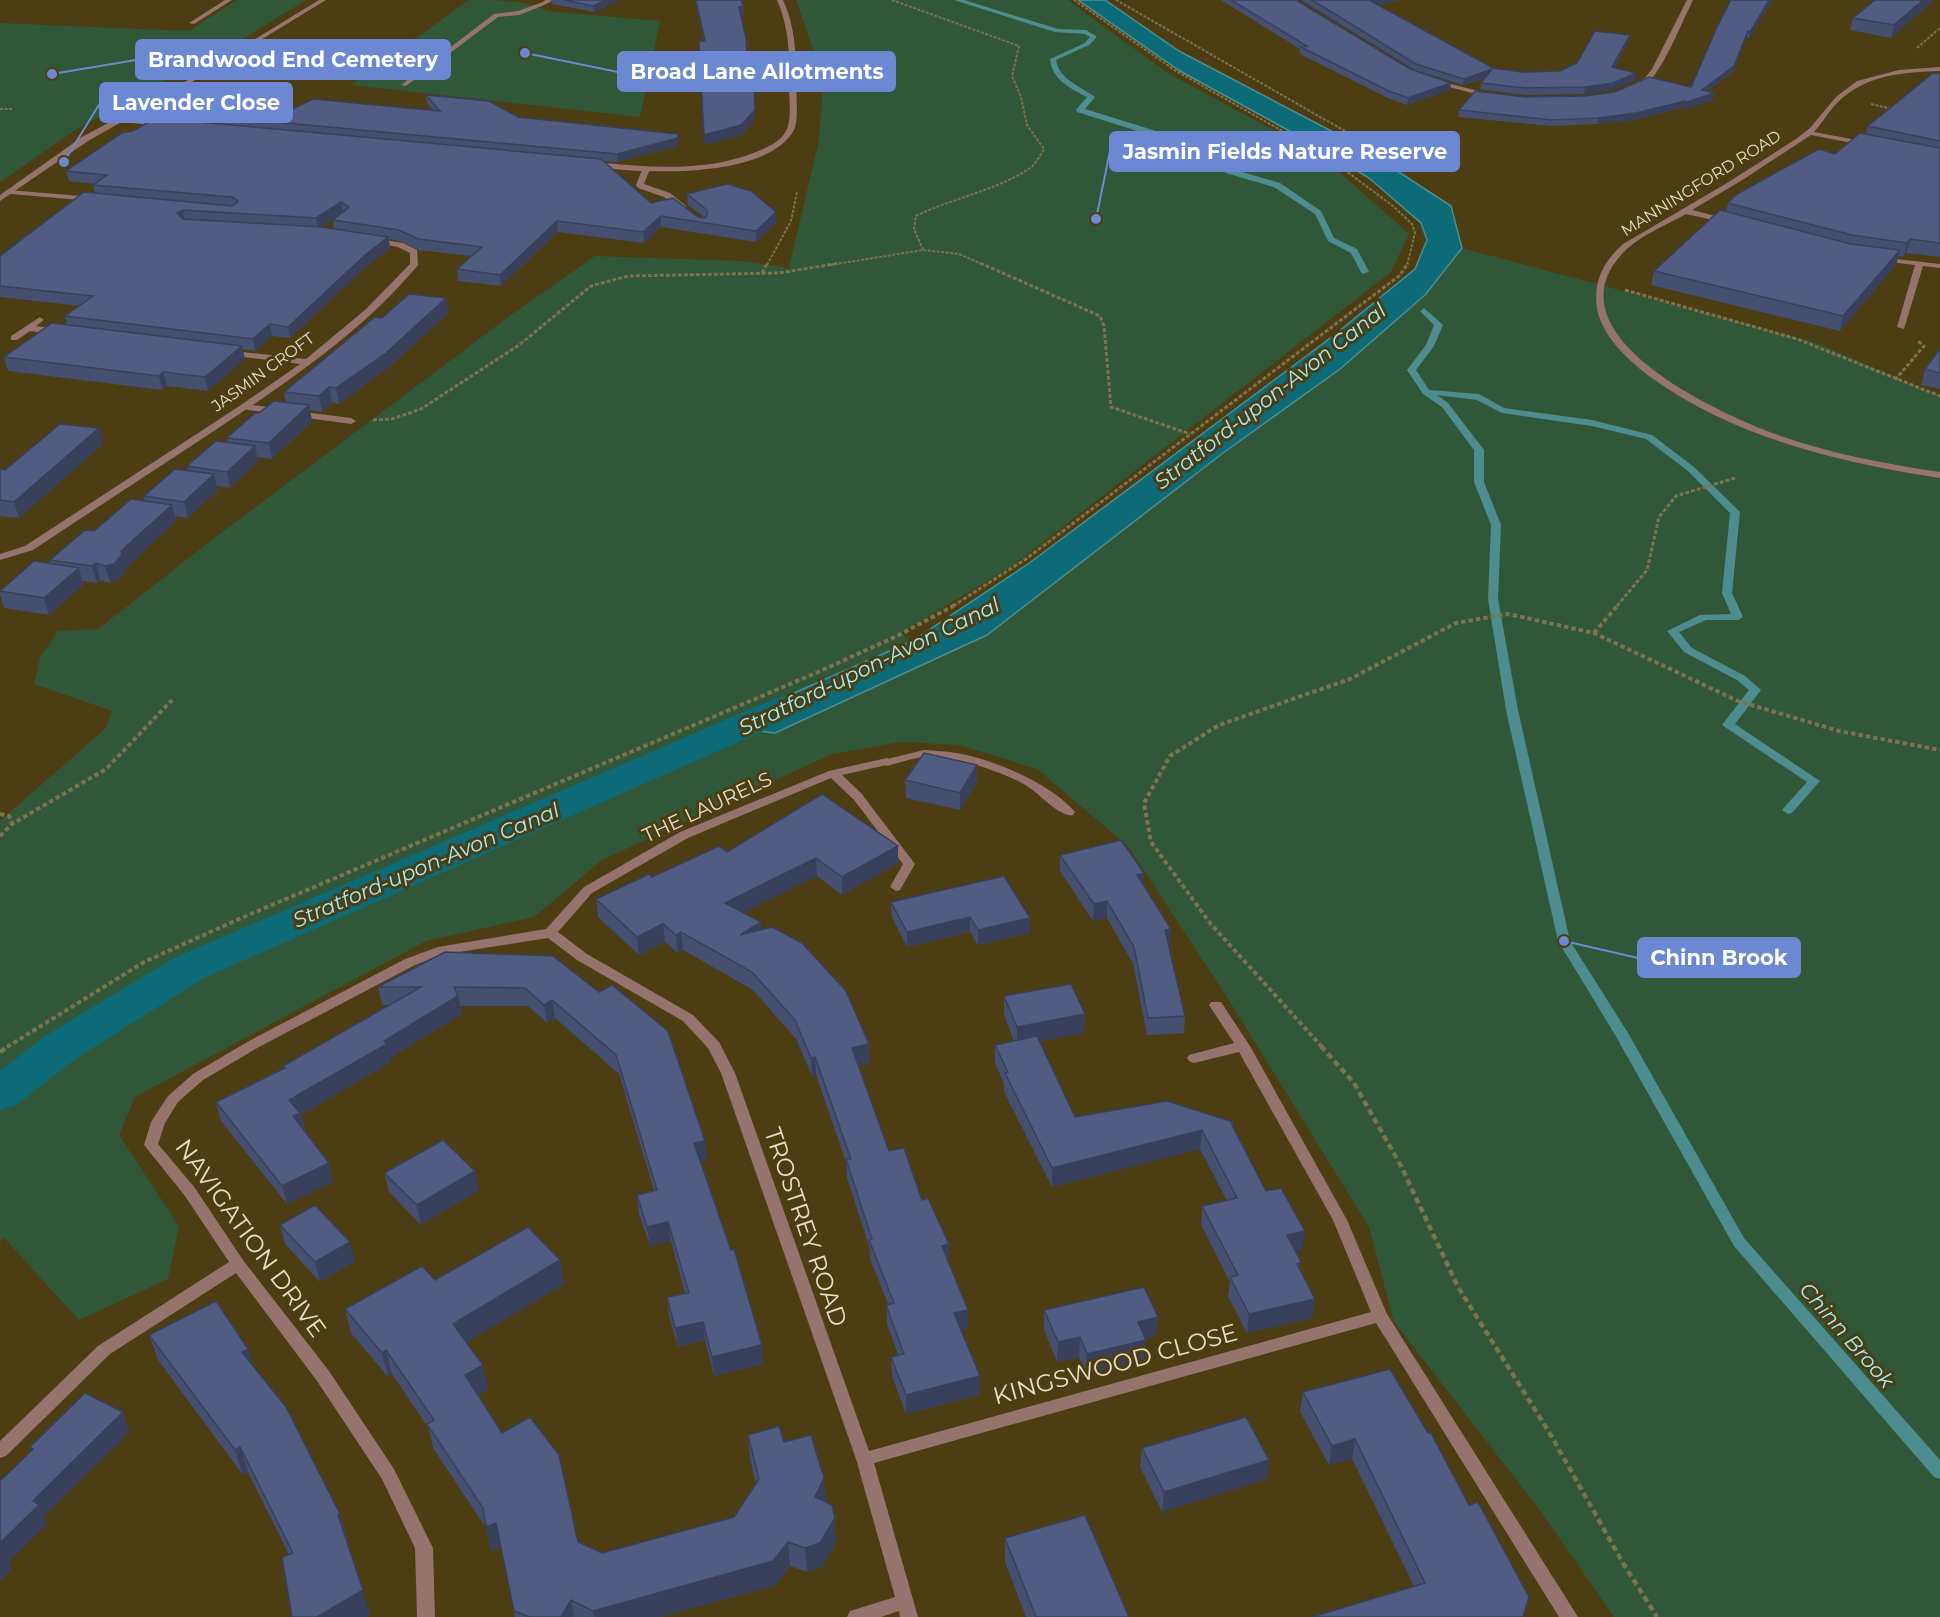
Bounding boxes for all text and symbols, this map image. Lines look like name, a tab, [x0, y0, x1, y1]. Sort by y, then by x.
callout: Brandwood End Cemetery	[136, 40, 450, 79]
text: Brandwood End Cemetery	[148, 47, 438, 72]
callout: Broad Lane Allotments	[618, 52, 895, 91]
text: Broad Lane Allotments	[630, 59, 884, 84]
callout: Lavender Close	[100, 83, 292, 122]
text: Lavender Close	[112, 90, 280, 115]
street label: MANNINGFORD ROAD	[1618, 126, 1784, 240]
callout: Jasmin Fields Nature Reserve	[1110, 132, 1459, 171]
text: Jasmin Fields Nature Reserve	[1122, 139, 1447, 164]
water label: Stratford-upon-Avon Canal	[1149, 298, 1391, 494]
street label: JASMIN CROFT	[207, 328, 319, 416]
water label: Stratford-upon-Avon Canal	[735, 592, 1004, 740]
street label: THE LAURELS	[639, 767, 775, 847]
water label: Stratford-upon-Avon Canal	[289, 797, 563, 933]
callout: Chinn Brook	[1638, 938, 1800, 977]
text: Chinn Brook	[1650, 945, 1788, 970]
street label: TROSTREY ROAD	[758, 1124, 854, 1330]
street label: NAVIGATION DRIVE	[169, 1133, 333, 1343]
water label: Chinn Brook	[1794, 1277, 1901, 1394]
street label: KINGSWOOD CLOSE	[990, 1317, 1240, 1411]

